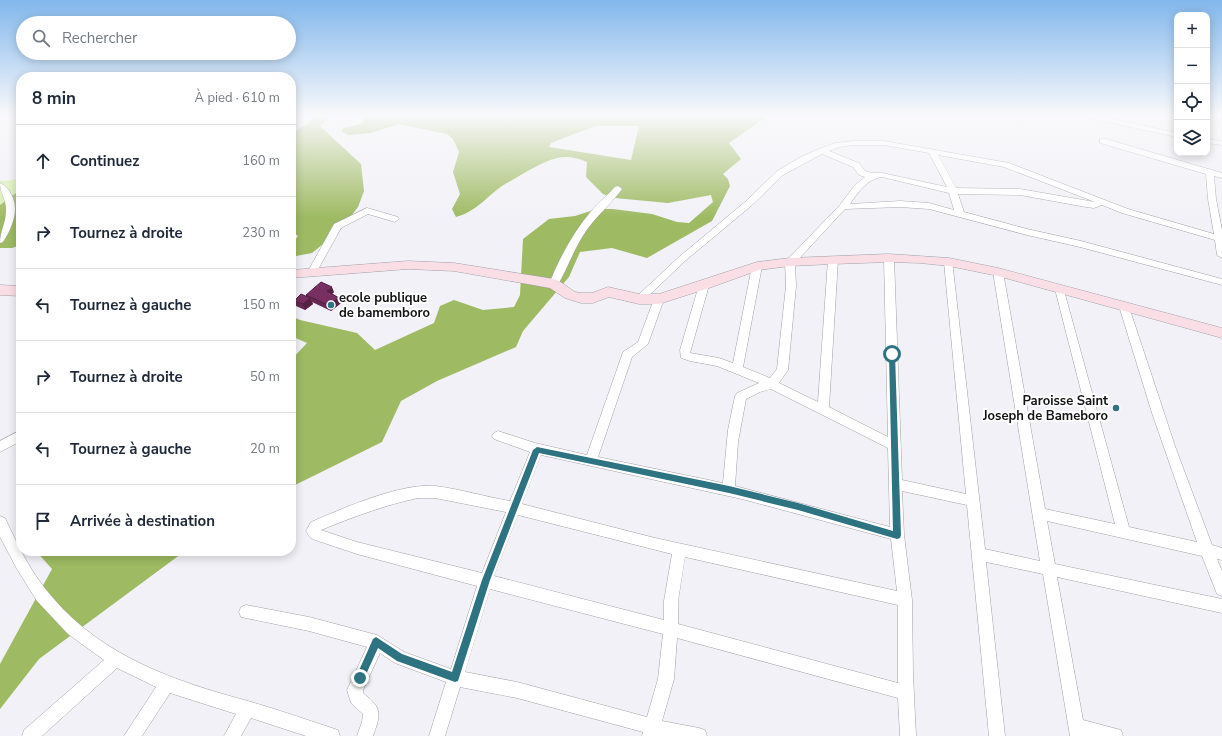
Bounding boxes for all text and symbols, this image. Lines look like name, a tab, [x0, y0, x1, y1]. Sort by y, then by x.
map controls	[1174, 12, 1210, 156]
button: +	[1174, 12, 1210, 48]
search box	[16, 16, 296, 60]
icon: search	[30, 27, 52, 49]
text: Rechercher	[62, 28, 137, 48]
button: −	[1174, 48, 1210, 84]
button: locate	[1174, 84, 1210, 120]
text: 8 min	[32, 87, 76, 110]
text: À pied · 610 m	[195, 89, 280, 107]
button: layers	[1174, 120, 1210, 156]
icon: ahead	[32, 150, 54, 172]
text: Continuez	[70, 151, 139, 171]
text: 160 m	[242, 152, 280, 170]
icon: right	[32, 222, 54, 244]
text: Tournez à droite	[70, 223, 183, 243]
text: 230 m	[242, 224, 280, 242]
place label: ecole publique de bamemboro	[339, 289, 430, 322]
icon: left	[32, 294, 54, 316]
text: Tournez à gauche	[70, 295, 192, 315]
text: 150 m	[242, 296, 280, 314]
marker: ecole publique de bamemboro	[326, 300, 336, 310]
route start	[883, 345, 901, 363]
icon: right	[32, 366, 54, 388]
text: Tournez à droite	[70, 367, 183, 387]
text: 50 m	[250, 368, 280, 386]
place label: Paroisse Saint Joseph de Bameboro	[982, 392, 1109, 425]
marker: Paroisse Saint Joseph de Bameboro	[1111, 403, 1121, 413]
icon: left	[32, 438, 54, 460]
text: Tournez à gauche	[70, 439, 192, 459]
text: 20 m	[250, 440, 280, 458]
icon: arrive	[32, 510, 54, 532]
text: Arrivée à destination	[70, 511, 215, 531]
route end	[351, 669, 369, 687]

